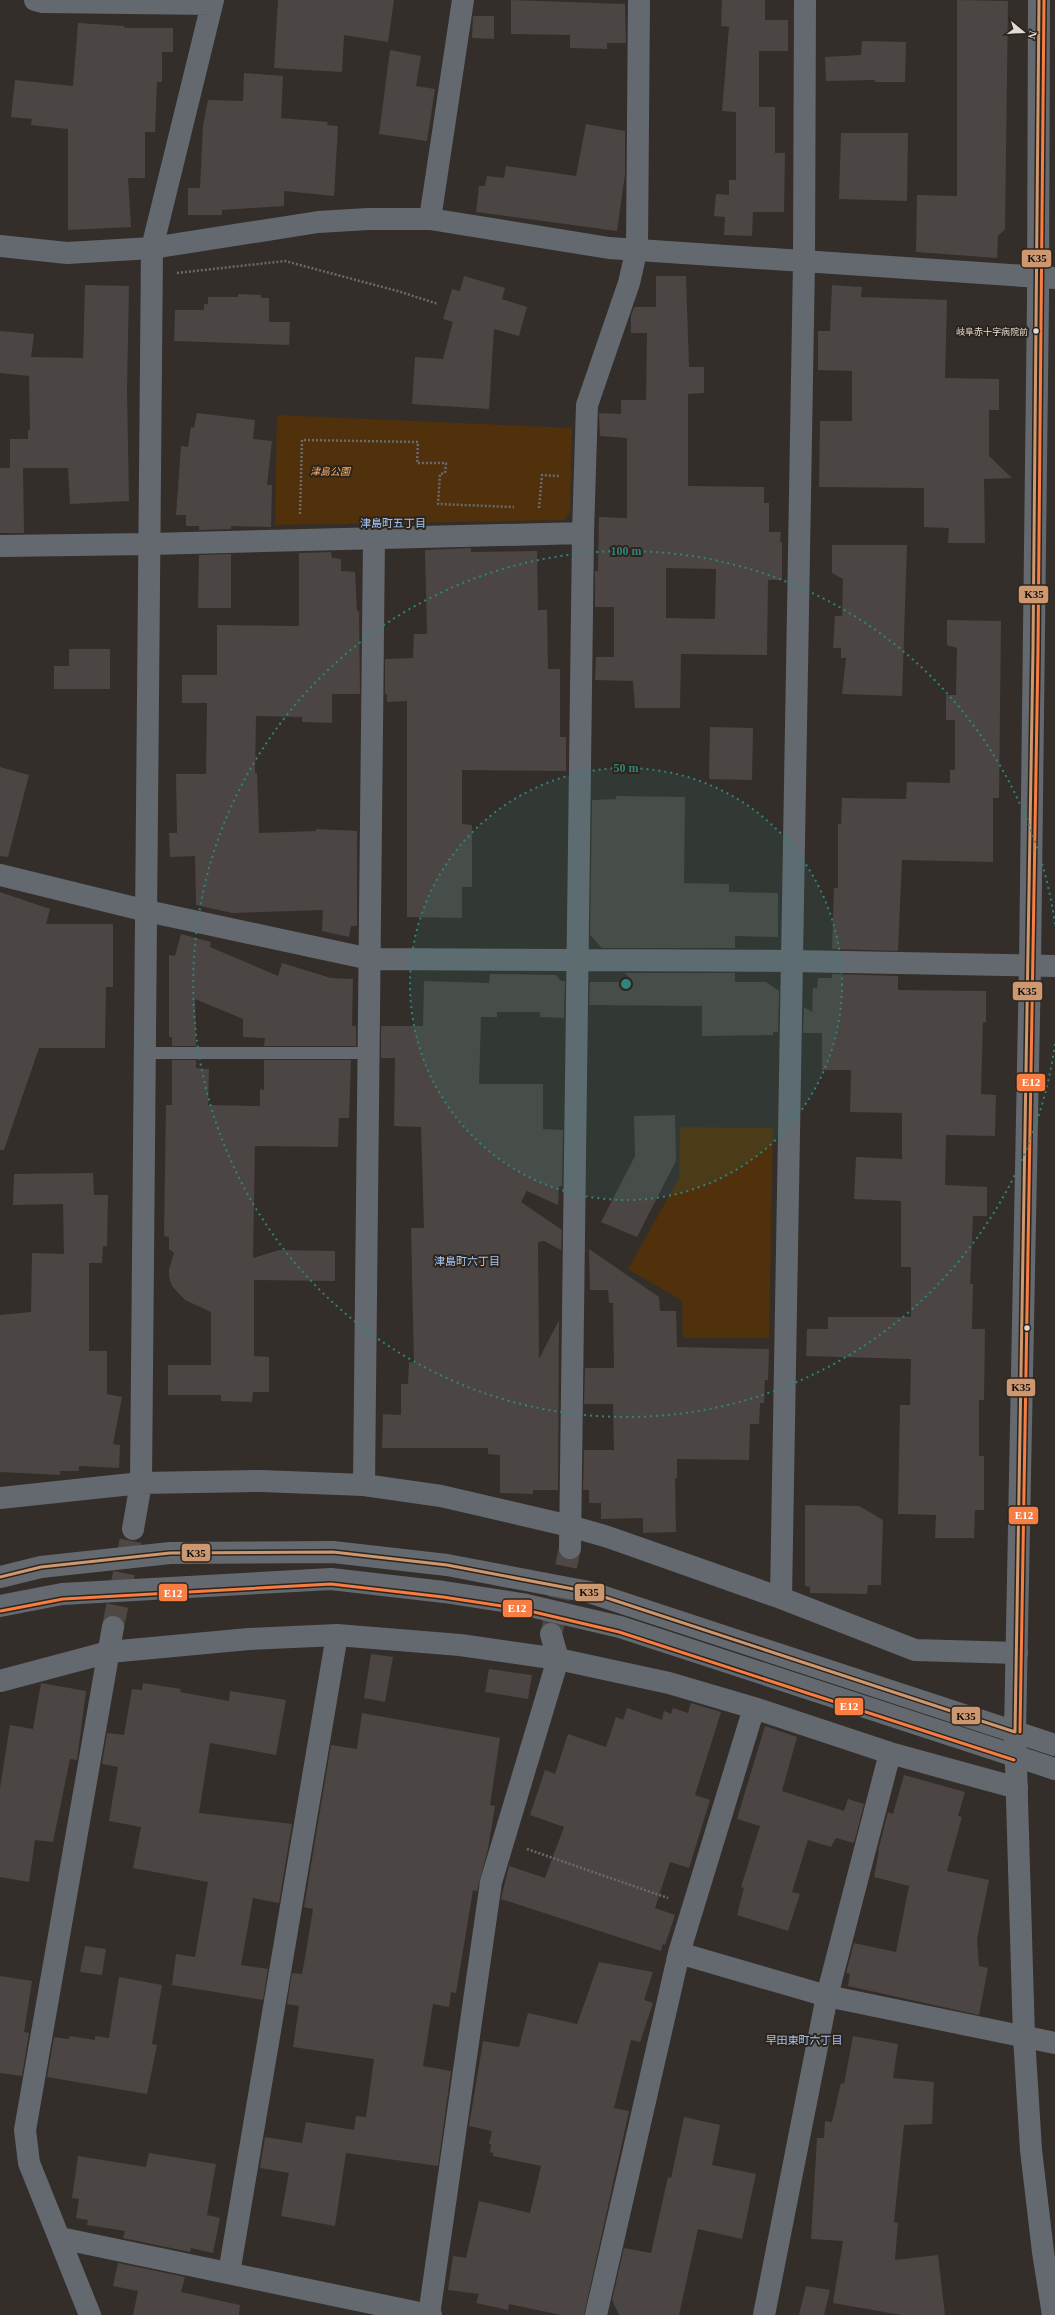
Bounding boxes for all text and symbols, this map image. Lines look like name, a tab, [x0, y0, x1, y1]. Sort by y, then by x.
north arrow	[1003, 12, 1043, 52]
text: N	[1026, 29, 1039, 41]
line badge: K35	[1021, 249, 1052, 268]
text: K35	[1027, 252, 1047, 264]
marker: 岐阜赤十字病院前	[1031, 326, 1041, 336]
place label: 岐阜赤十字病院前	[956, 327, 1028, 337]
park label: 津島公園	[310, 466, 352, 477]
district label: 津島町五丁目	[360, 517, 426, 529]
text: 100 m	[611, 544, 642, 558]
line badge: K35	[1018, 585, 1049, 604]
text: K35	[1024, 588, 1044, 600]
text: 50 m	[614, 761, 639, 775]
centre of rings	[619, 977, 633, 991]
line badge: K35	[1012, 981, 1043, 1001]
text: K35	[1017, 985, 1037, 997]
line badge: E12	[1016, 1073, 1046, 1092]
text: E12	[1022, 1076, 1041, 1088]
district label: 津島町六丁目	[434, 1255, 500, 1267]
unlabelled marker	[1022, 1323, 1032, 1333]
line badge: K35	[1006, 1378, 1036, 1397]
text: K35	[1011, 1381, 1031, 1393]
line badge: E12	[1008, 1506, 1039, 1525]
text: E12	[1015, 1509, 1034, 1521]
line badge: K35	[181, 1543, 211, 1562]
text: K35	[186, 1547, 206, 1559]
line badge: E12	[158, 1583, 188, 1602]
line badge: K35	[574, 1583, 605, 1602]
text: K35	[579, 1586, 599, 1598]
text: E12	[164, 1587, 183, 1599]
line badge: E12	[502, 1599, 533, 1618]
text: E12	[508, 1602, 527, 1614]
line badge: E12	[834, 1697, 864, 1716]
text: E12	[840, 1700, 859, 1712]
line badge: K35	[951, 1706, 981, 1725]
text: K35	[956, 1710, 976, 1722]
district label: 早田東町六丁目	[766, 2034, 843, 2046]

